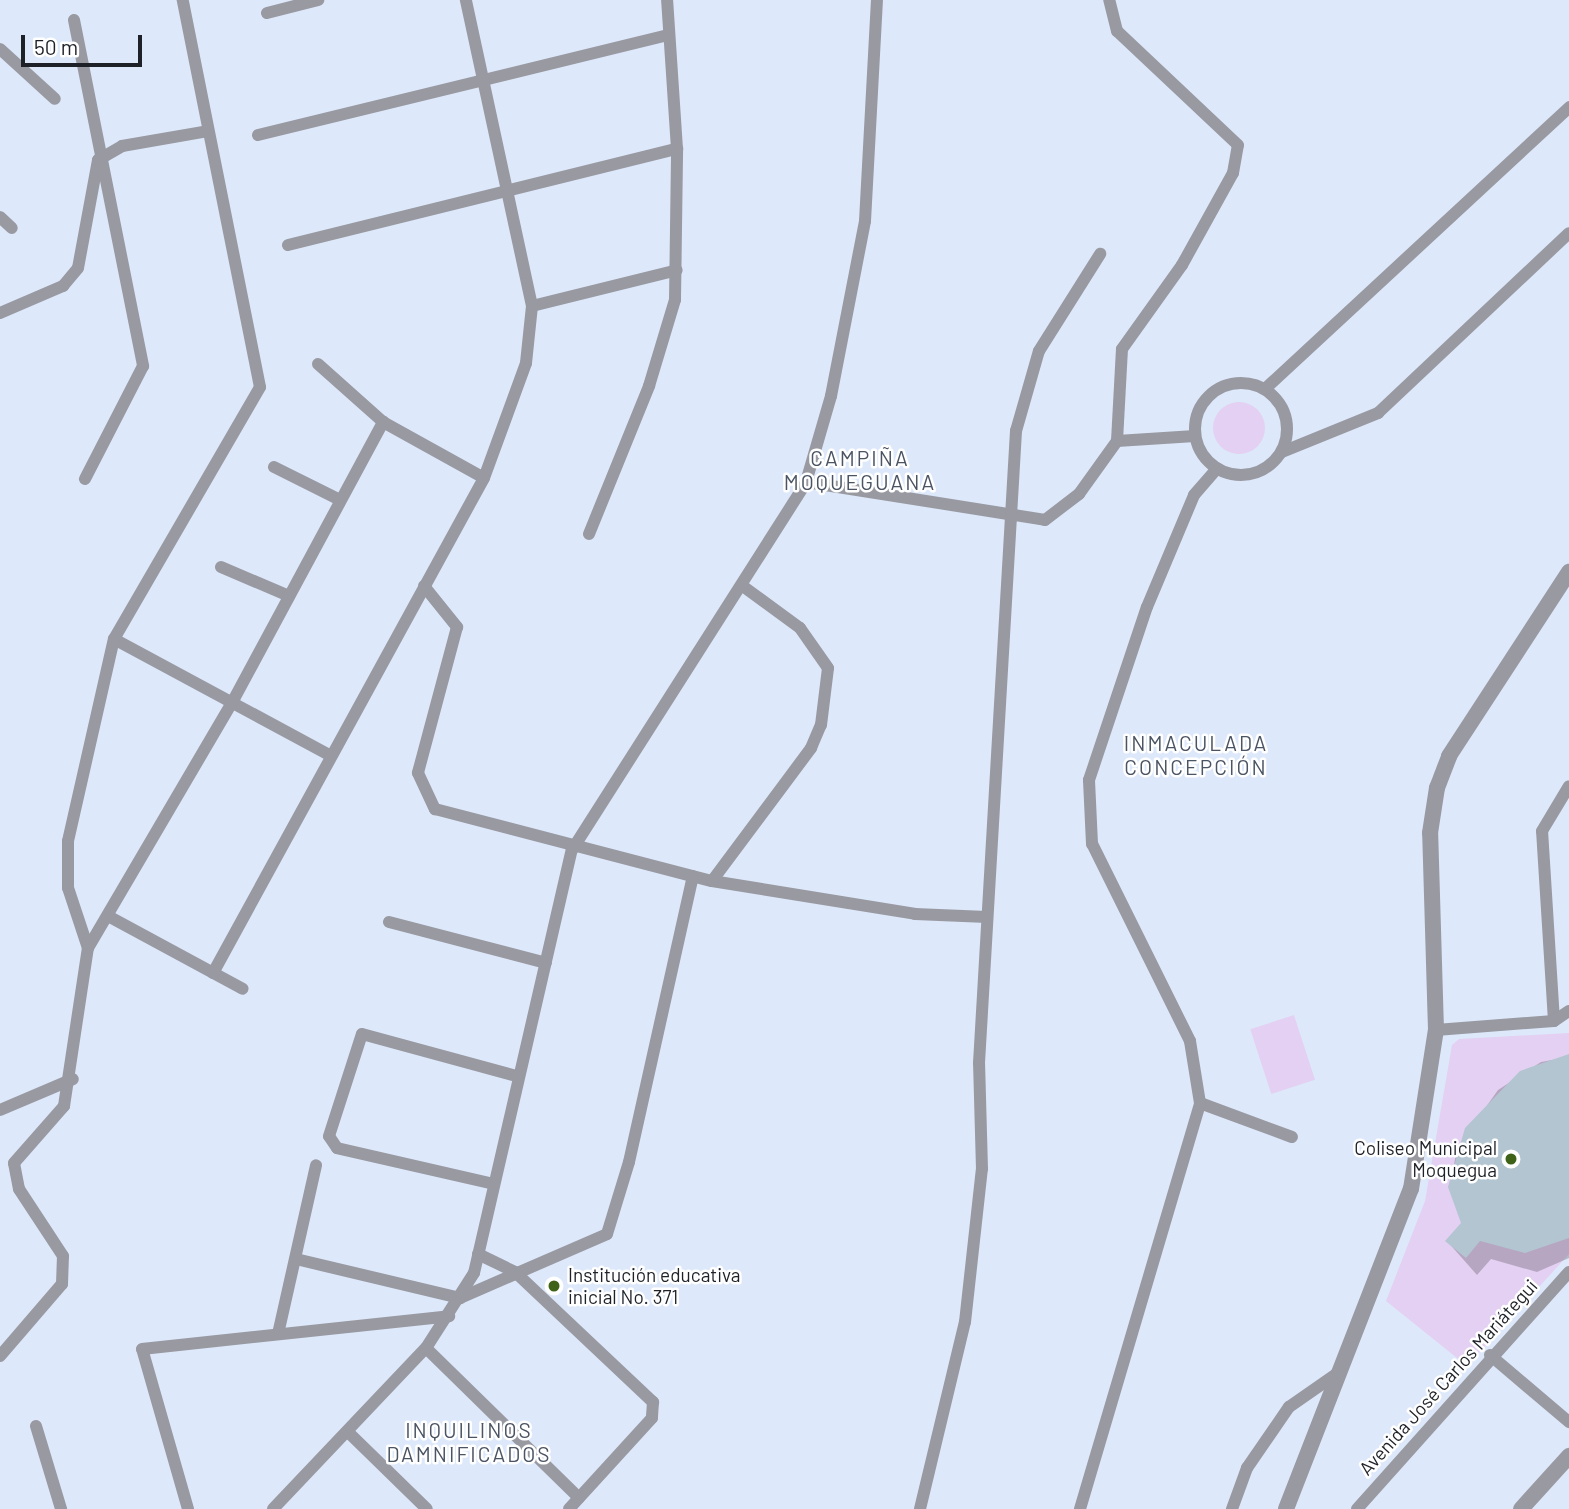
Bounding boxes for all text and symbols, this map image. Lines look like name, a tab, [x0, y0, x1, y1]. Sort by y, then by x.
scale bar	[24, 21, 145, 65]
text: 50 m	[34, 34, 78, 59]
district label: CAMPIÑA MOQUEGUANA	[785, 445, 935, 495]
district label: INMACULADA CONCEPCIÓN	[1125, 730, 1267, 780]
place label: Coliseo Municipal Moquegua	[1354, 1137, 1497, 1181]
marker: Coliseo Municipal Moquegua	[1503, 1151, 1519, 1167]
place label: Institución educativa inicial No. 371	[568, 1264, 741, 1308]
street label: Avenida José Carlos Mariátegui	[1354, 1274, 1542, 1480]
marker: Institución educativa inicial No. 371	[546, 1278, 562, 1294]
district label: INQUILINOS DAMNIFICADOS	[388, 1417, 550, 1467]

